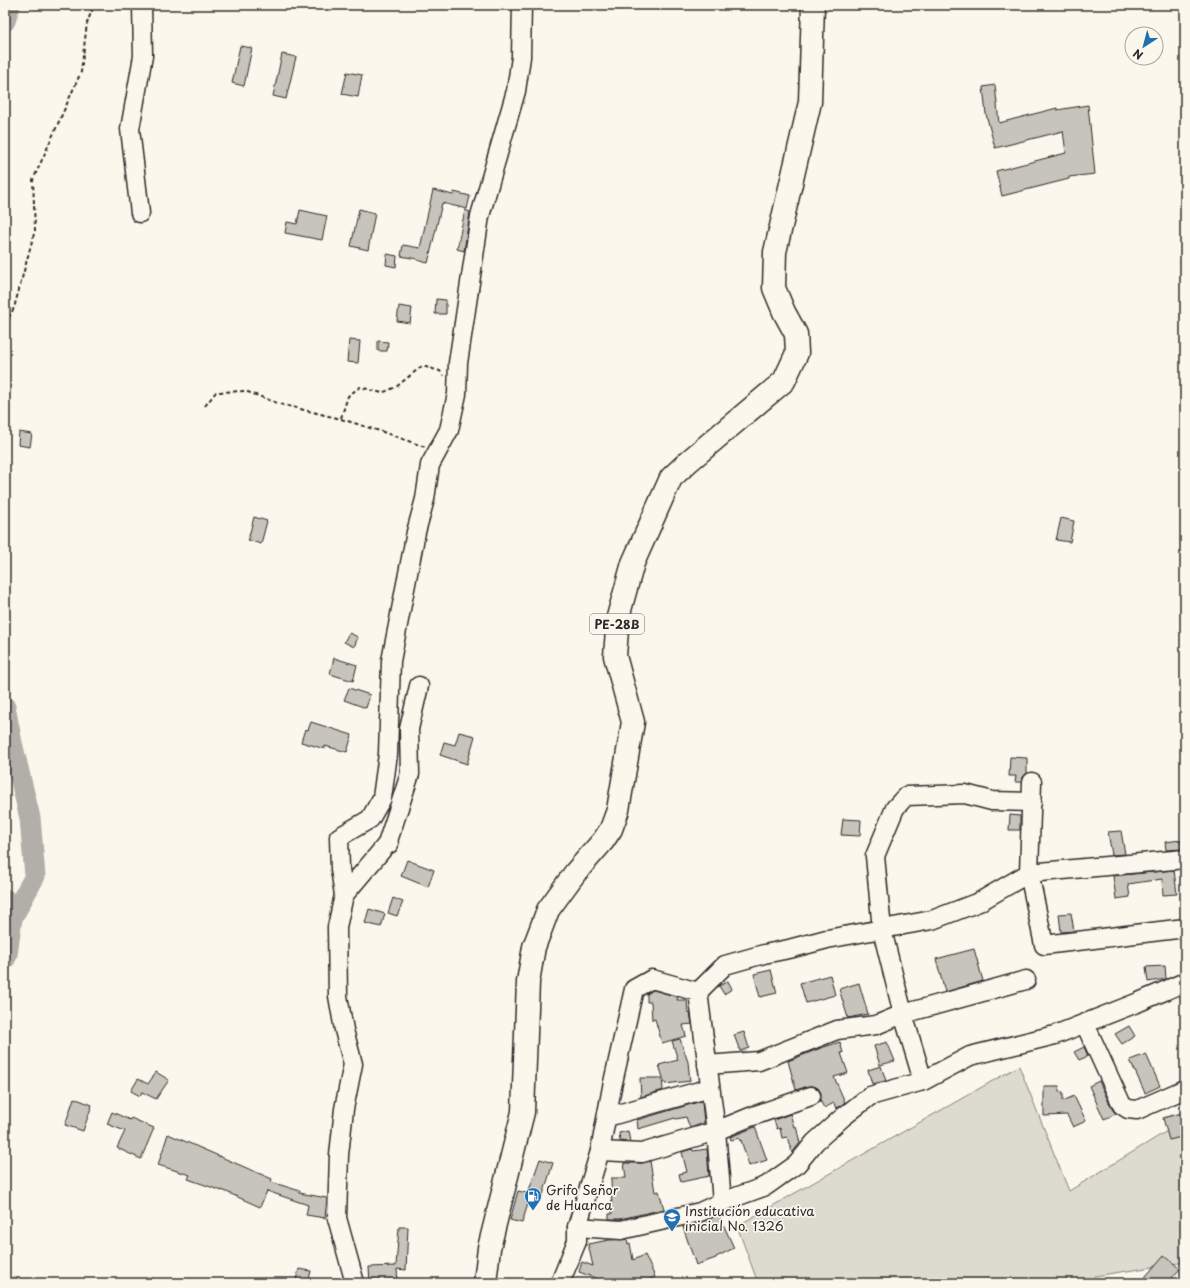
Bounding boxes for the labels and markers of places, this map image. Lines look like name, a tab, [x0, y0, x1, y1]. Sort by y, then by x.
place label: Grifo Señor de Huanca	[546, 1180, 619, 1214]
fuel station icon: Grifo Señor de Huanca	[523, 1186, 543, 1211]
place label: Institución educativa inicial No. 1326	[685, 1201, 815, 1235]
school or university icon: Institución educativa inicial No. 1326	[662, 1207, 682, 1232]

